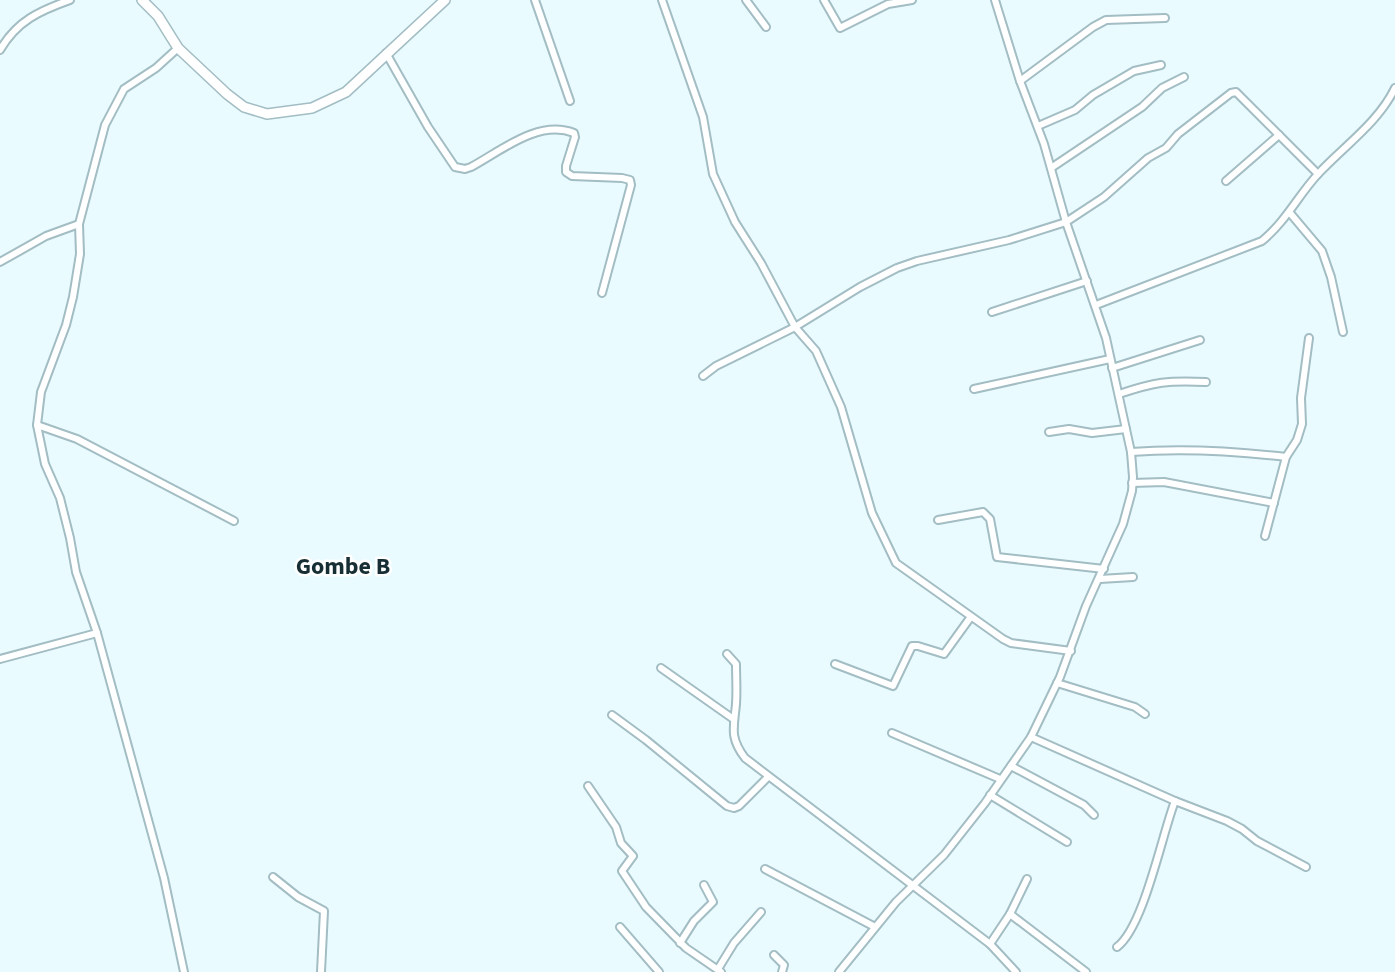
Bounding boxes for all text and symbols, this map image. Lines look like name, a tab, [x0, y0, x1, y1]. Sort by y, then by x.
district label: Gombe B	[296, 549, 390, 584]

